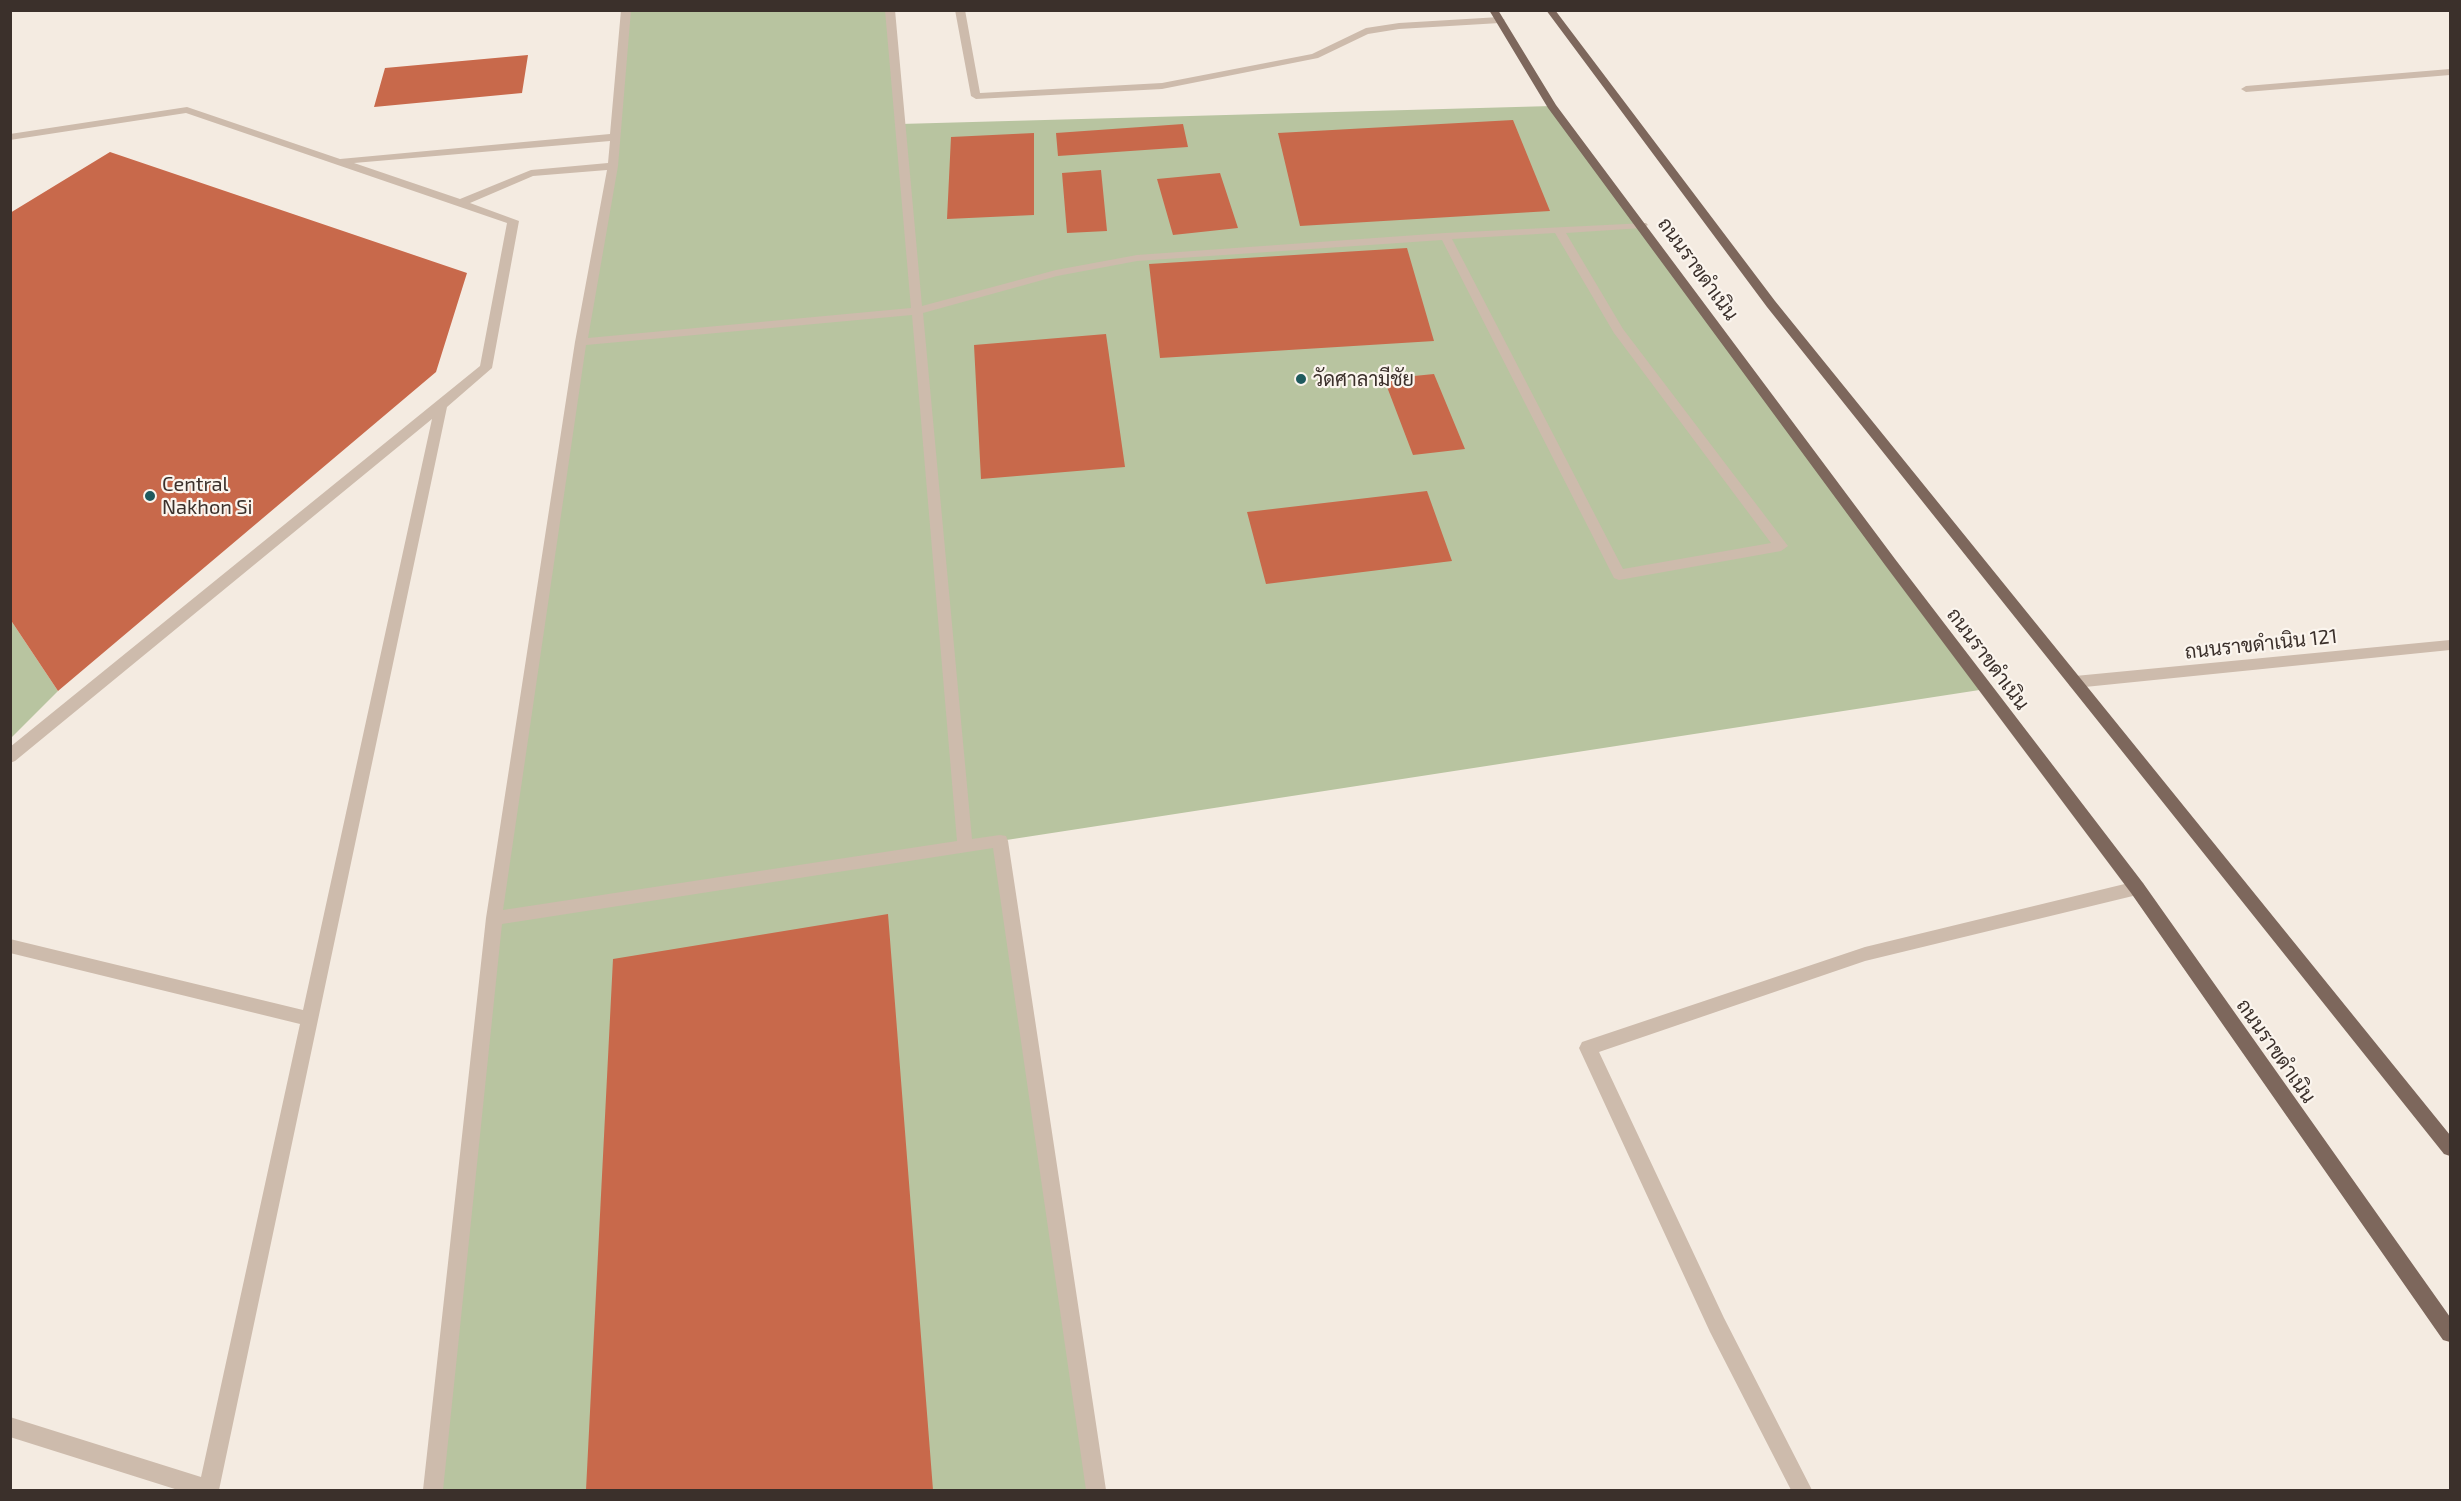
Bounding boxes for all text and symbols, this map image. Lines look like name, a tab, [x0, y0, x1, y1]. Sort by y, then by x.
street label: ถนนราขดำเนิน	[1653, 213, 1743, 325]
place label: วัดศาลามีชัย	[1313, 367, 1414, 391]
marker: วัดศาลามีชัย	[1294, 372, 1308, 386]
place label: Central Nakhon Si	[162, 472, 252, 519]
marker: Central Nakhon Si	[143, 489, 157, 503]
street label: ถนนราขดำเนิน	[1942, 603, 2034, 715]
street label: ถนนราขดำเนิน 121	[2184, 624, 2338, 664]
street label: ถนนราขดำเนิน	[2231, 994, 2321, 1108]

